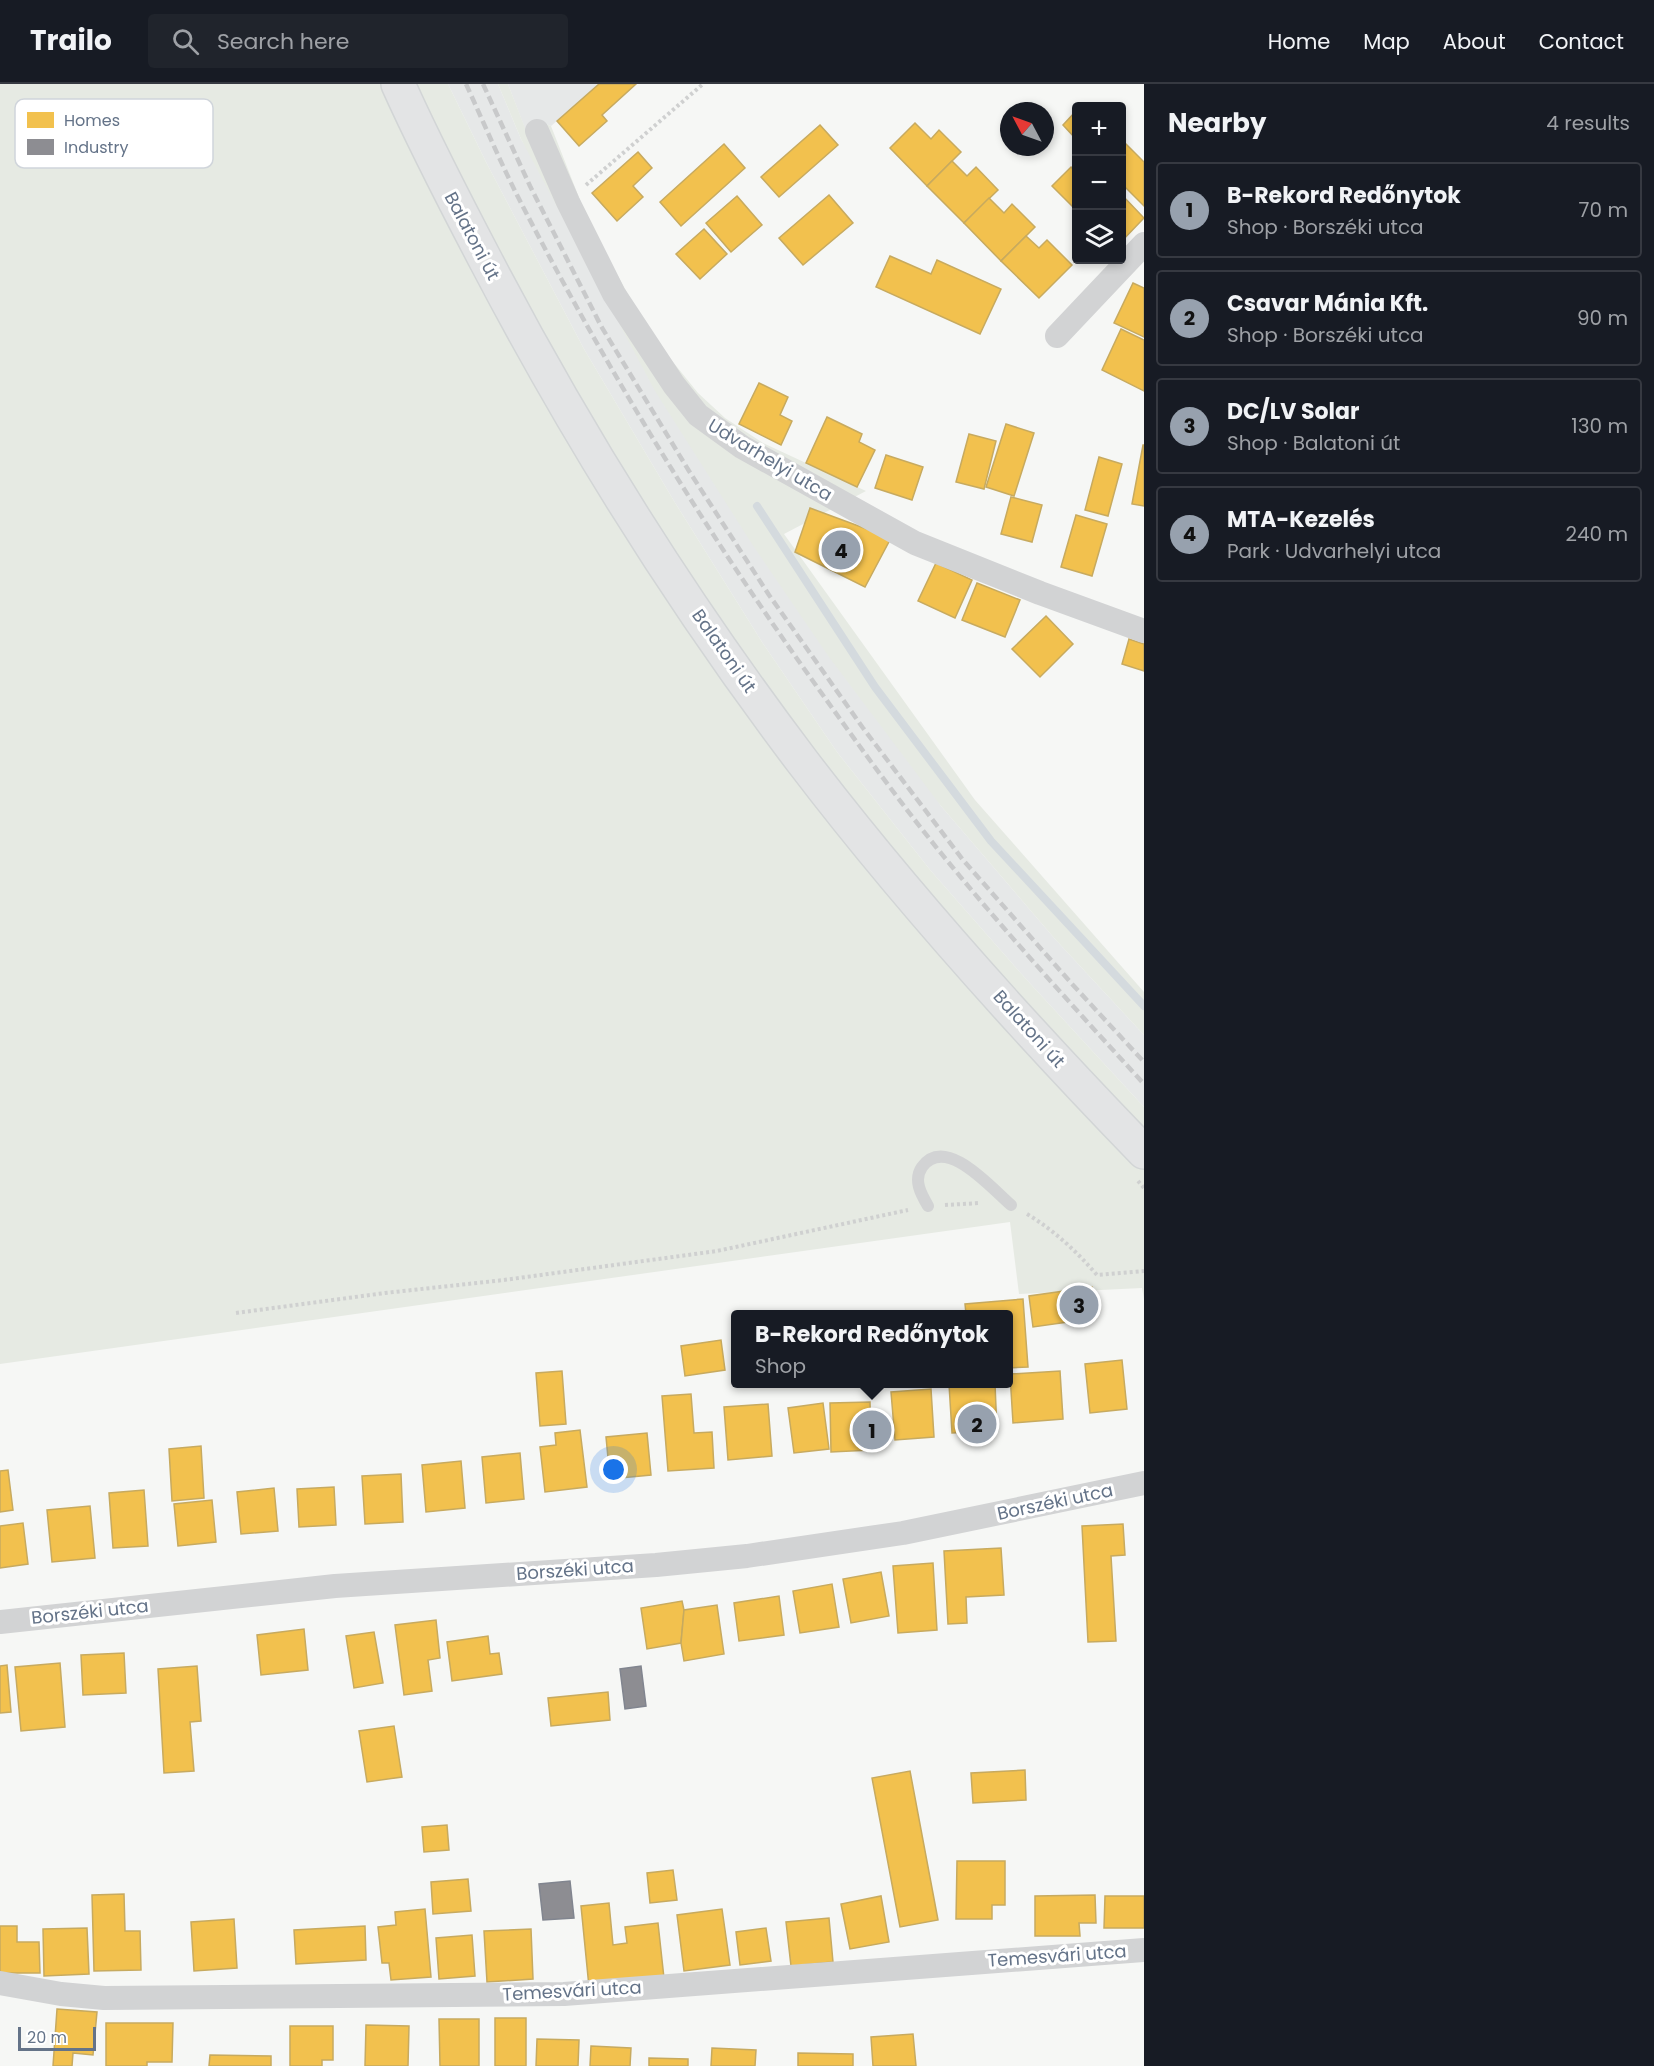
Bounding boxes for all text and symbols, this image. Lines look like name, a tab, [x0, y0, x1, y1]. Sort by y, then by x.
search box	[148, 14, 568, 68]
text: Trailo	[30, 21, 112, 60]
icon: search	[169, 25, 202, 58]
text: Search here	[217, 26, 349, 57]
text: Home	[1268, 27, 1330, 56]
text: Map	[1363, 27, 1410, 56]
text: About	[1443, 27, 1506, 56]
text: Contact	[1539, 27, 1624, 56]
legend	[15, 99, 213, 168]
north arrow	[1000, 102, 1054, 156]
map controls	[1072, 102, 1126, 264]
button: +	[1072, 102, 1126, 156]
text: Nearby	[1168, 105, 1266, 141]
text: Homes	[64, 109, 120, 132]
text: 4 results	[1546, 109, 1630, 137]
text: Industry	[64, 136, 128, 159]
button: −	[1072, 156, 1126, 210]
text: B-Rekord Redőnytok	[1227, 180, 1461, 211]
street label: Balatoni út	[439, 187, 506, 284]
text: 1	[1186, 196, 1193, 224]
text: 70 m	[1579, 196, 1628, 224]
button: layers	[1072, 210, 1126, 264]
text: Shop · Borszéki utca	[1227, 213, 1424, 241]
text: Csavar Mánia Kft.	[1227, 288, 1428, 319]
text: 2	[1184, 304, 1195, 332]
text: 90 m	[1577, 304, 1628, 332]
text: Shop · Borszéki utca	[1227, 321, 1424, 349]
text: DC/LV Solar	[1227, 396, 1359, 427]
text: 3	[1183, 412, 1196, 440]
text: 130 m	[1571, 412, 1628, 440]
street label: Udvarhelyi utca	[703, 413, 837, 507]
text: Shop · Balatoni út	[1227, 429, 1400, 457]
text: MTA-Kezelés	[1227, 504, 1375, 535]
text: 4	[1183, 520, 1196, 548]
text: 240 m	[1565, 520, 1628, 548]
pin: 4	[822, 528, 860, 572]
text: Park · Udvarhelyi utca	[1227, 537, 1441, 565]
street label: Balatoni út	[686, 604, 762, 697]
street label: Balatoni út	[988, 984, 1071, 1073]
pin: 3	[1060, 1282, 1098, 1328]
popup	[731, 1310, 1013, 1388]
text: B-Rekord Redőnytok	[755, 1319, 989, 1350]
text: Shop	[755, 1352, 806, 1380]
pin: 2	[958, 1402, 996, 1446]
pin: 1	[852, 1408, 892, 1452]
your location	[599, 1455, 628, 1484]
street label: Borszéki utca	[995, 1477, 1115, 1526]
street label: Borszéki utca	[515, 1553, 635, 1586]
street label: Borszéki utca	[30, 1593, 150, 1630]
street label: Temesvári utca	[987, 1938, 1127, 1973]
street label: Temesvári utca	[502, 1974, 642, 2007]
scale bar	[18, 2024, 96, 2052]
text: 20 m	[27, 2026, 67, 2049]

